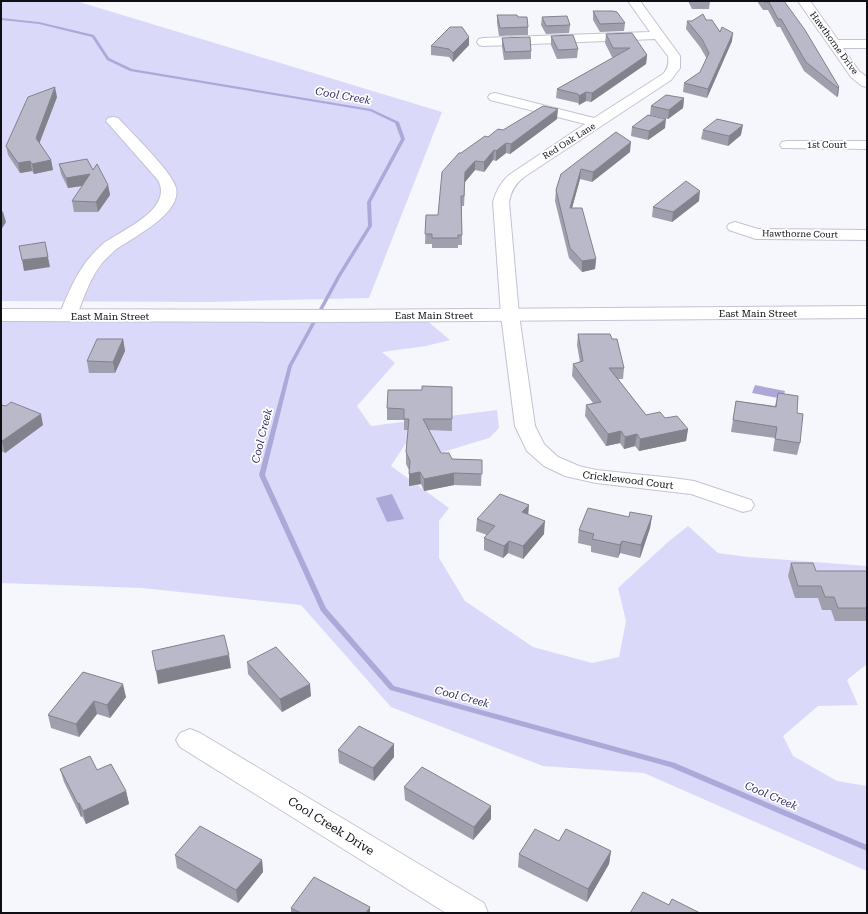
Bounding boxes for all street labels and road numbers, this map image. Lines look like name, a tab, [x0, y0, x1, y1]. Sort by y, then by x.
street label: Hawthorne Drive	[808, 10, 860, 76]
street label: Red Oak Lane	[541, 121, 597, 161]
street label: 1st Court	[807, 140, 848, 150]
street label: Hawthorne Court	[762, 228, 839, 240]
street label: East Main Street	[719, 308, 798, 319]
street label: East Main Street	[395, 310, 474, 321]
street label: East Main Street	[71, 311, 150, 322]
street label: Cricklewood Court	[582, 469, 674, 491]
street label: Cool Creek Drive	[285, 794, 377, 858]

